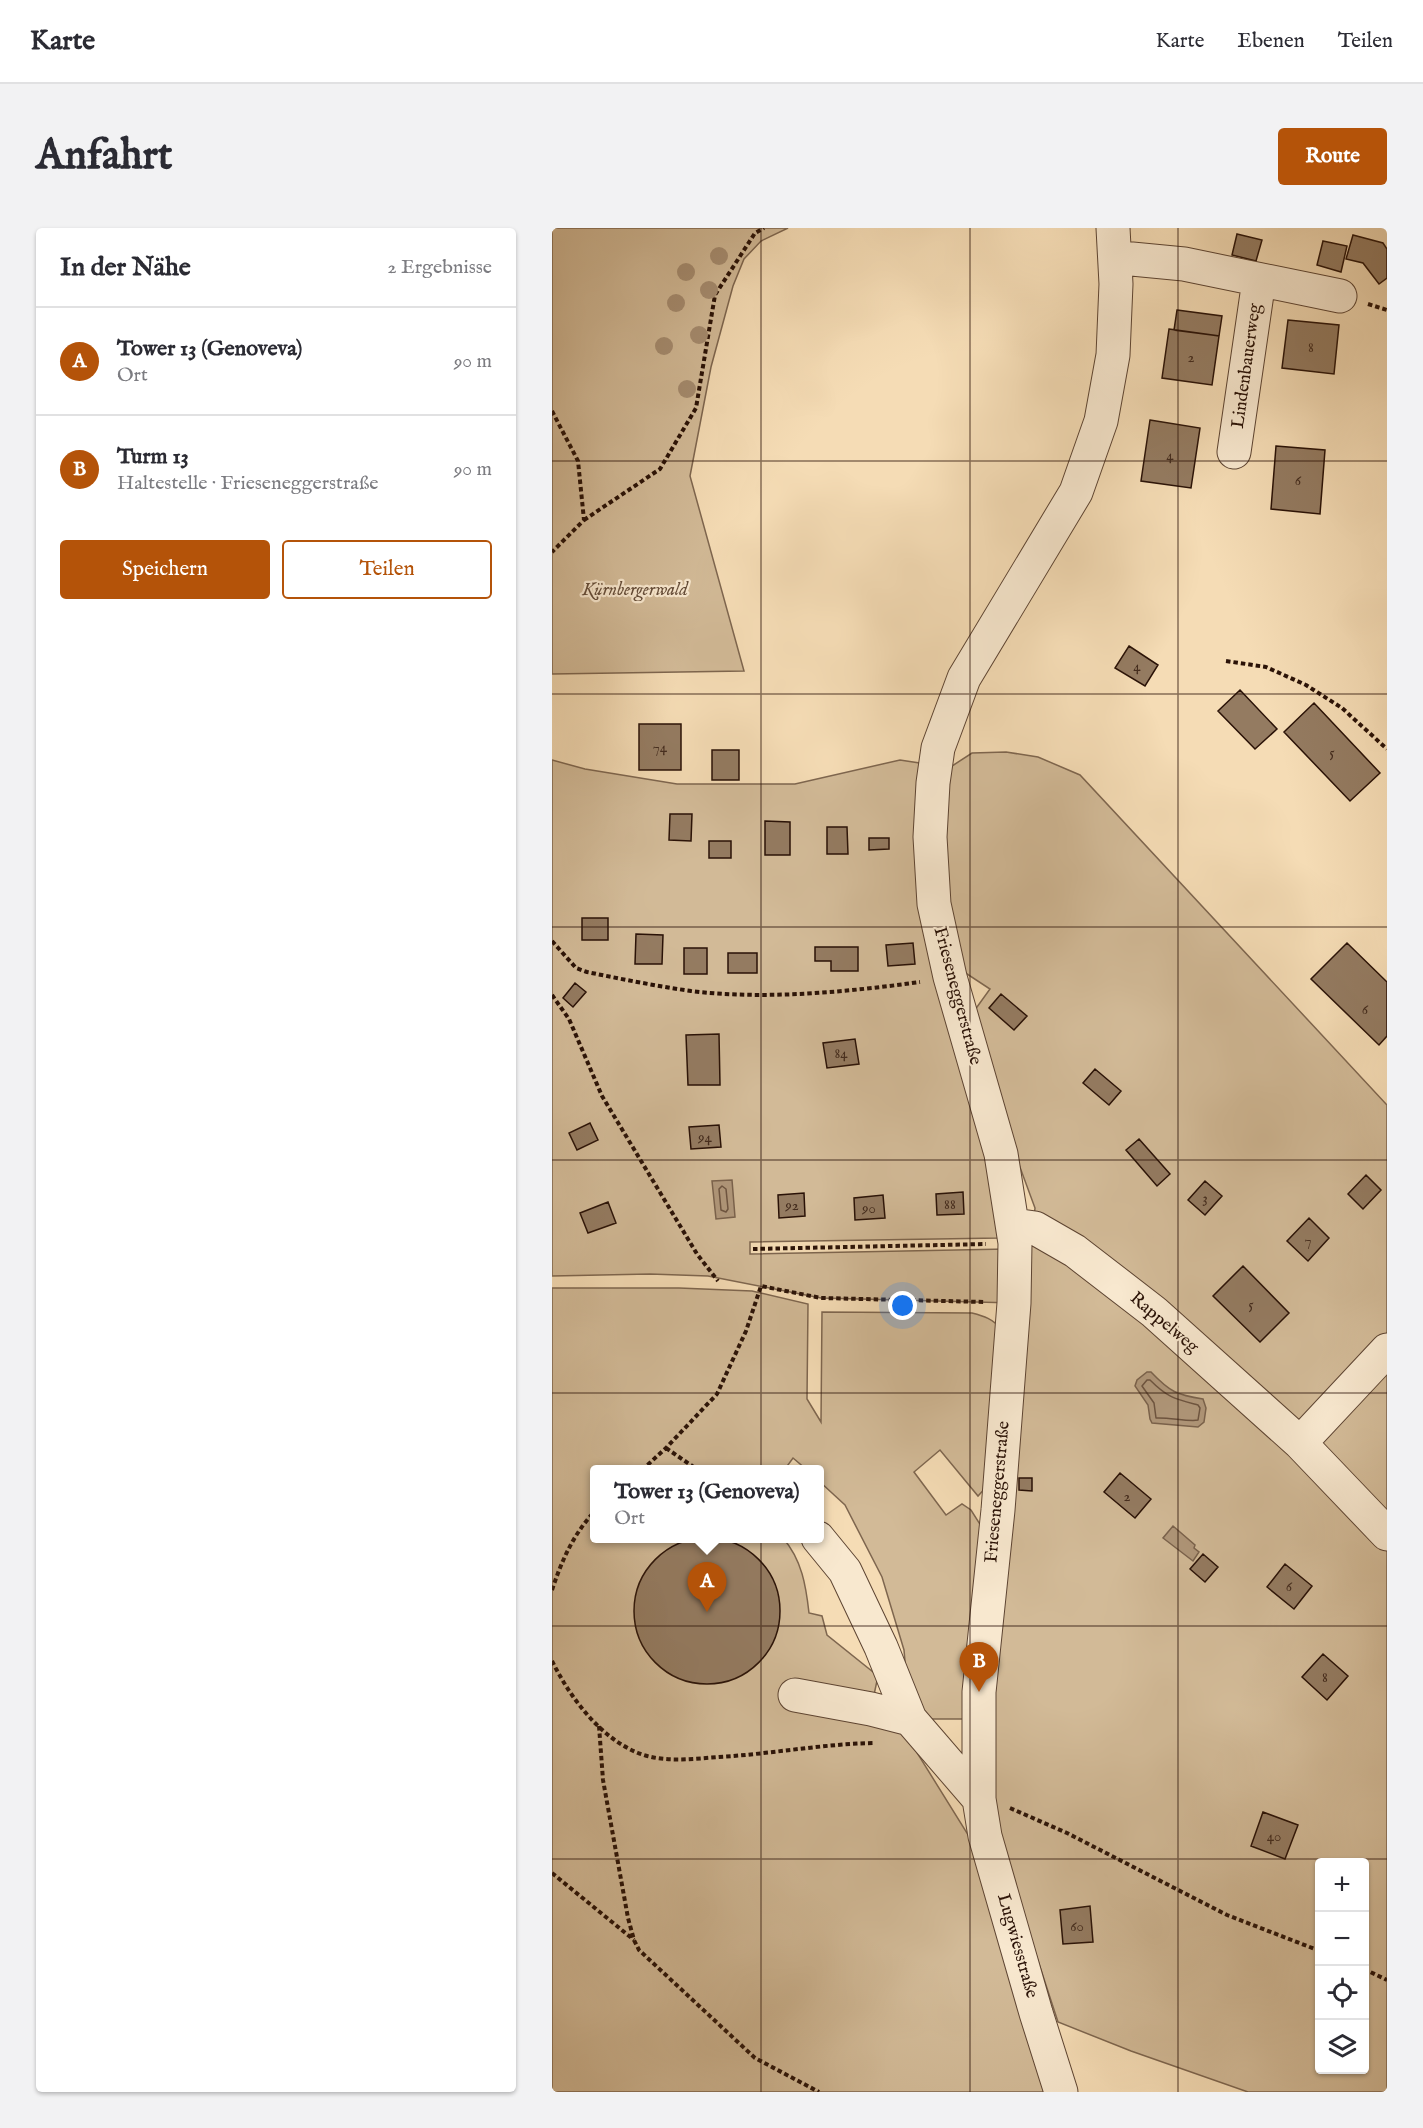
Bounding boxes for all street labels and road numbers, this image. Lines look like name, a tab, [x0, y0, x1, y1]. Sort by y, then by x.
street label: Lindenbauerweg	[1227, 302, 1267, 430]
street label: Frieseneggerstraße	[928, 924, 986, 1068]
street label: Rappelweg	[1125, 1287, 1204, 1359]
street label: Frieseneggerstraße	[980, 1420, 1016, 1564]
street label: Lugwiesstraße	[991, 1891, 1043, 2001]

